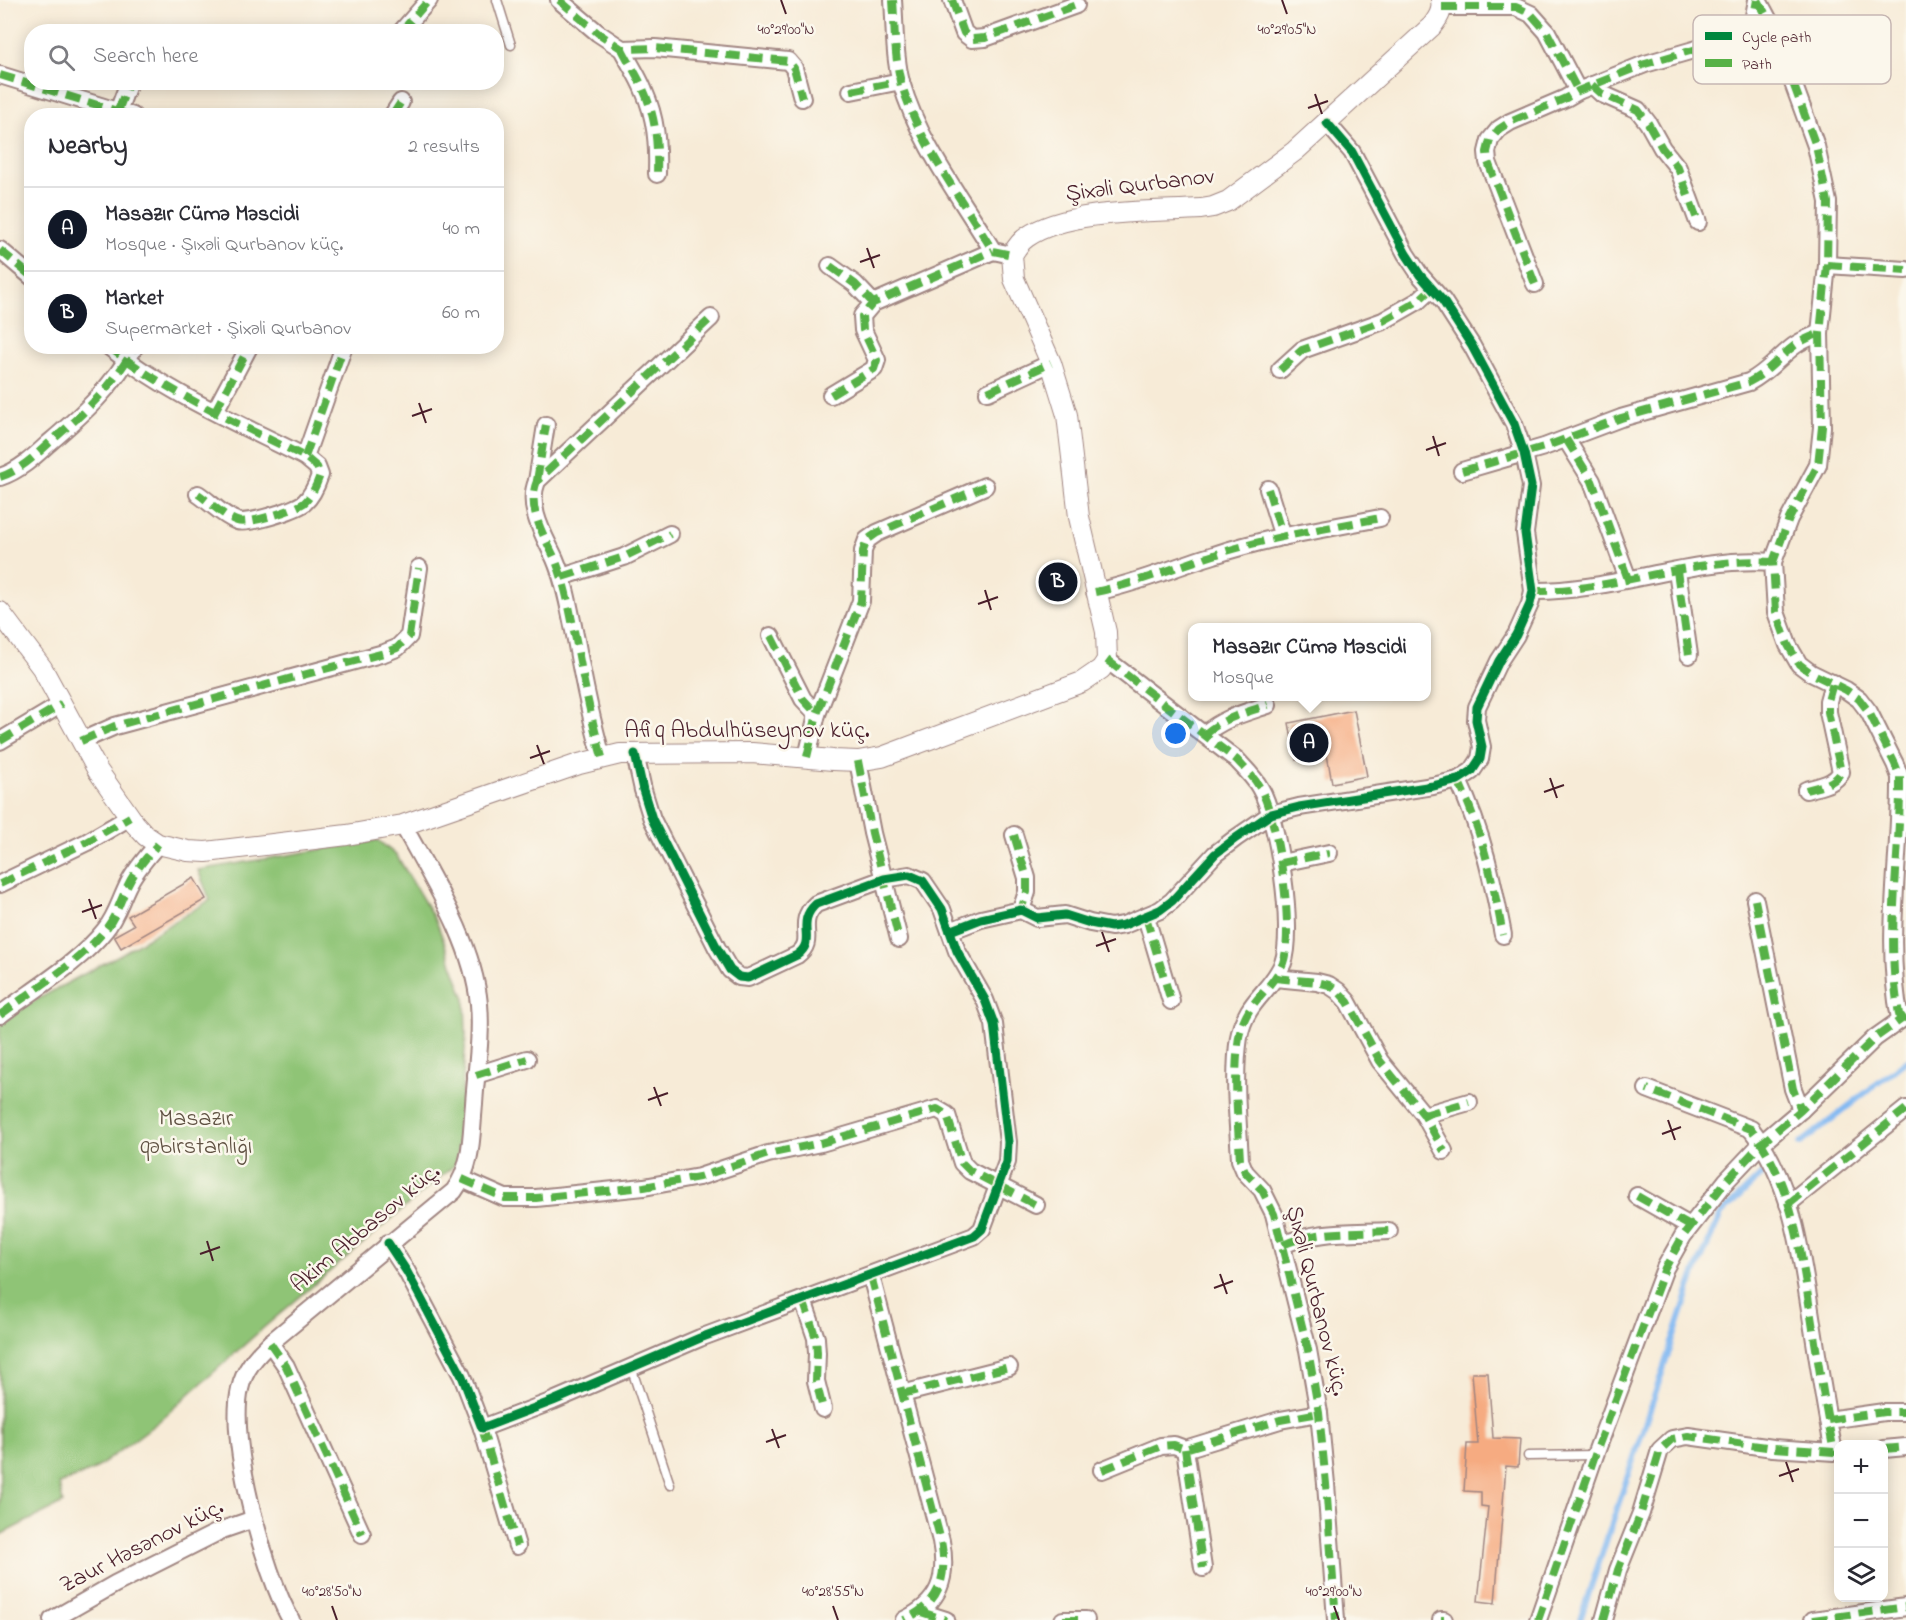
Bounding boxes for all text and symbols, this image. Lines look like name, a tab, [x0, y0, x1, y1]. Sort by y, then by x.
legend	[1693, 15, 1891, 84]
text: 40°29'00"N	[758, 19, 814, 41]
text: 40°29'05"N	[1258, 19, 1316, 41]
search box	[24, 24, 504, 90]
text: Cycle path	[1742, 26, 1811, 50]
icon: search	[45, 41, 78, 74]
text: Search here	[93, 41, 198, 73]
text: Path	[1742, 53, 1772, 77]
text: Nearby	[48, 128, 127, 166]
text: 2 results	[408, 133, 480, 162]
street label: Şixəli Qurbanov	[1064, 159, 1217, 212]
text: Masazır Cümə Məscidi	[105, 199, 299, 231]
text: A	[61, 215, 74, 244]
text: 40 m	[443, 215, 480, 244]
text: Mosque · Şıxəli Qurbanov küç.	[105, 231, 343, 260]
text: Market	[105, 283, 164, 315]
text: B	[61, 299, 74, 328]
text: 60 m	[442, 299, 480, 328]
text: Supermarket · Şixəli Qurbanov	[105, 315, 351, 344]
pin: B	[1038, 560, 1078, 604]
popup	[1188, 623, 1431, 701]
text: Masazır Cümə Məscidi	[1212, 632, 1407, 664]
text: Mosque	[1212, 664, 1274, 693]
street label: Afiq Abdulhüseynov küç.	[624, 714, 870, 750]
your location	[1161, 719, 1190, 748]
pin: A	[1290, 720, 1328, 766]
park label: Masazır qəbirstanlığı	[140, 1102, 252, 1165]
street label: Akim Abbasov küç.	[283, 1156, 449, 1302]
street label: Şıxəli Qurbanov küç.	[1275, 1202, 1357, 1400]
map controls	[1834, 1440, 1888, 1602]
button: +	[1834, 1440, 1888, 1494]
street label: Zaur Həsənov küç.	[54, 1491, 230, 1603]
button: −	[1834, 1494, 1888, 1548]
button: layers	[1834, 1548, 1888, 1602]
text: 40°28'50"N	[302, 1581, 362, 1603]
text: 40°28'55"N	[802, 1581, 864, 1603]
text: 40°29'00"N	[1306, 1581, 1362, 1603]

